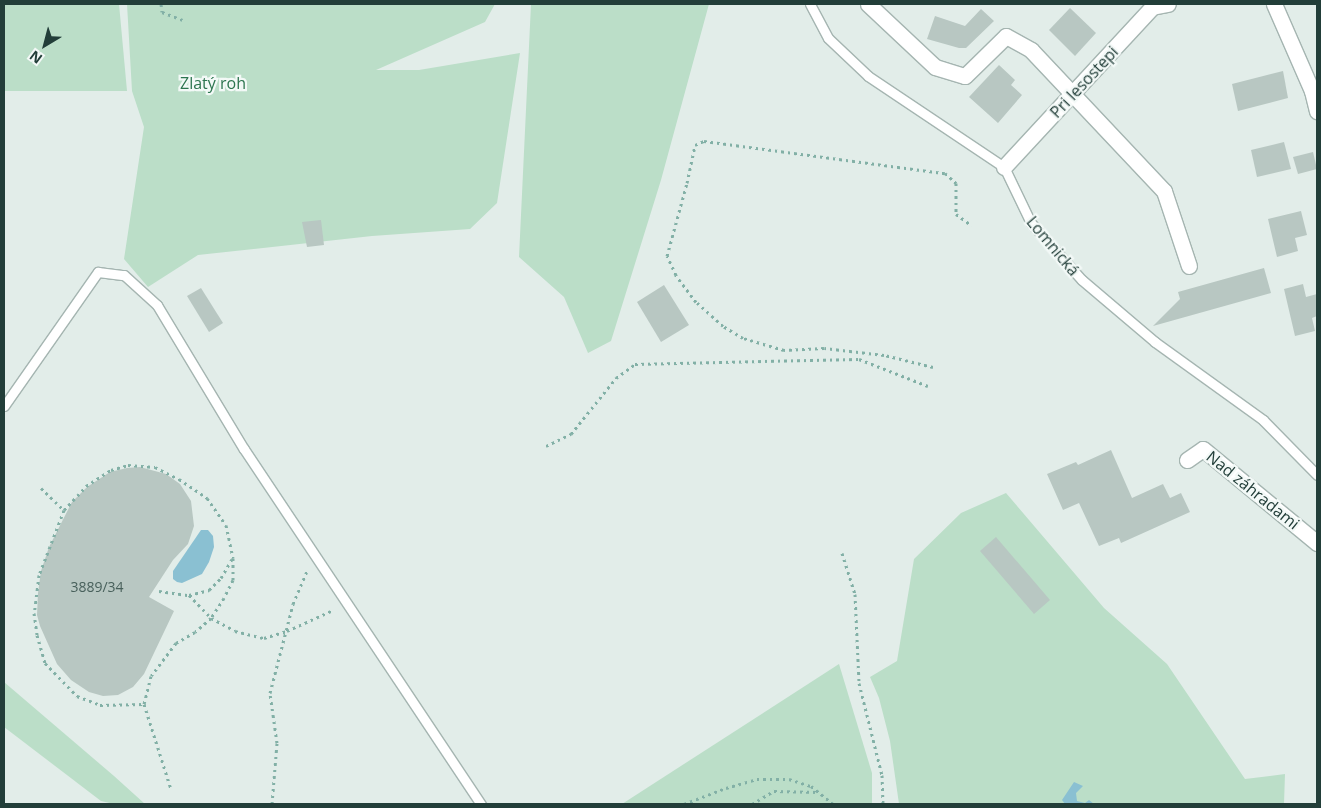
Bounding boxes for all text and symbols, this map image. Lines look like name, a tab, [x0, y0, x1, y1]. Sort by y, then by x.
north arrow	[20, 20, 70, 70]
street label: Pri lesostepi	[1046, 42, 1122, 122]
text: N	[25, 46, 46, 68]
park label: Zlatý roh	[180, 73, 246, 93]
street label: Lomnická	[1023, 212, 1083, 280]
street label: Nad záhradami	[1203, 447, 1303, 533]
house number: 3889/34	[70, 579, 124, 595]

